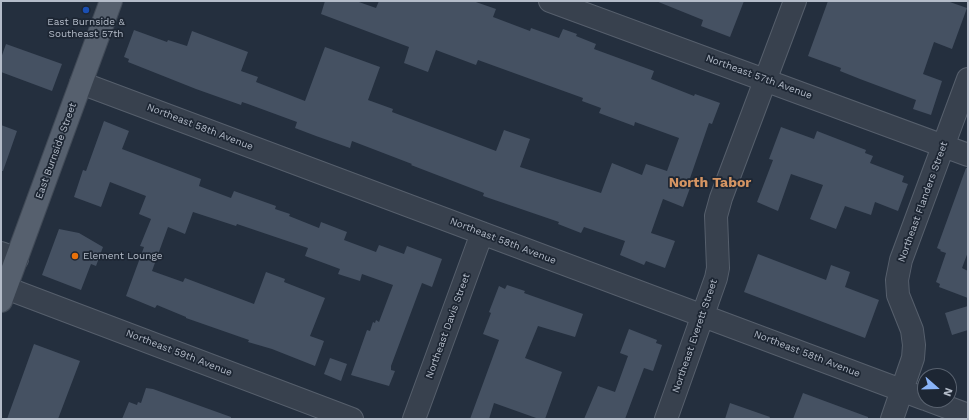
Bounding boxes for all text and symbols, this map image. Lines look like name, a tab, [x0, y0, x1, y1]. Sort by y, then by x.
marker: East Burnside & Southeast 57th	[81, 5, 91, 15]
place label: East Burnside & Southeast 57th	[47, 16, 125, 40]
street label: Northeast 57th Avenue	[704, 52, 814, 102]
street label: East Burnside Street	[33, 101, 79, 201]
street label: Northeast 58th Avenue	[145, 101, 255, 153]
street label: Northeast Flanders Street	[896, 140, 950, 264]
district label: North Tabor	[669, 175, 751, 191]
street label: Northeast 58th Avenue	[448, 215, 558, 267]
place label: Element Lounge	[83, 250, 163, 262]
marker: Element Lounge	[70, 251, 80, 261]
street label: Northeast Davis Street	[423, 272, 473, 380]
street label: Northeast Everett Street	[670, 278, 720, 394]
street label: Northeast 59th Avenue	[124, 327, 234, 379]
street label: Northeast 58th Avenue	[752, 328, 862, 380]
north arrow	[917, 368, 957, 408]
text: N	[940, 386, 955, 398]

